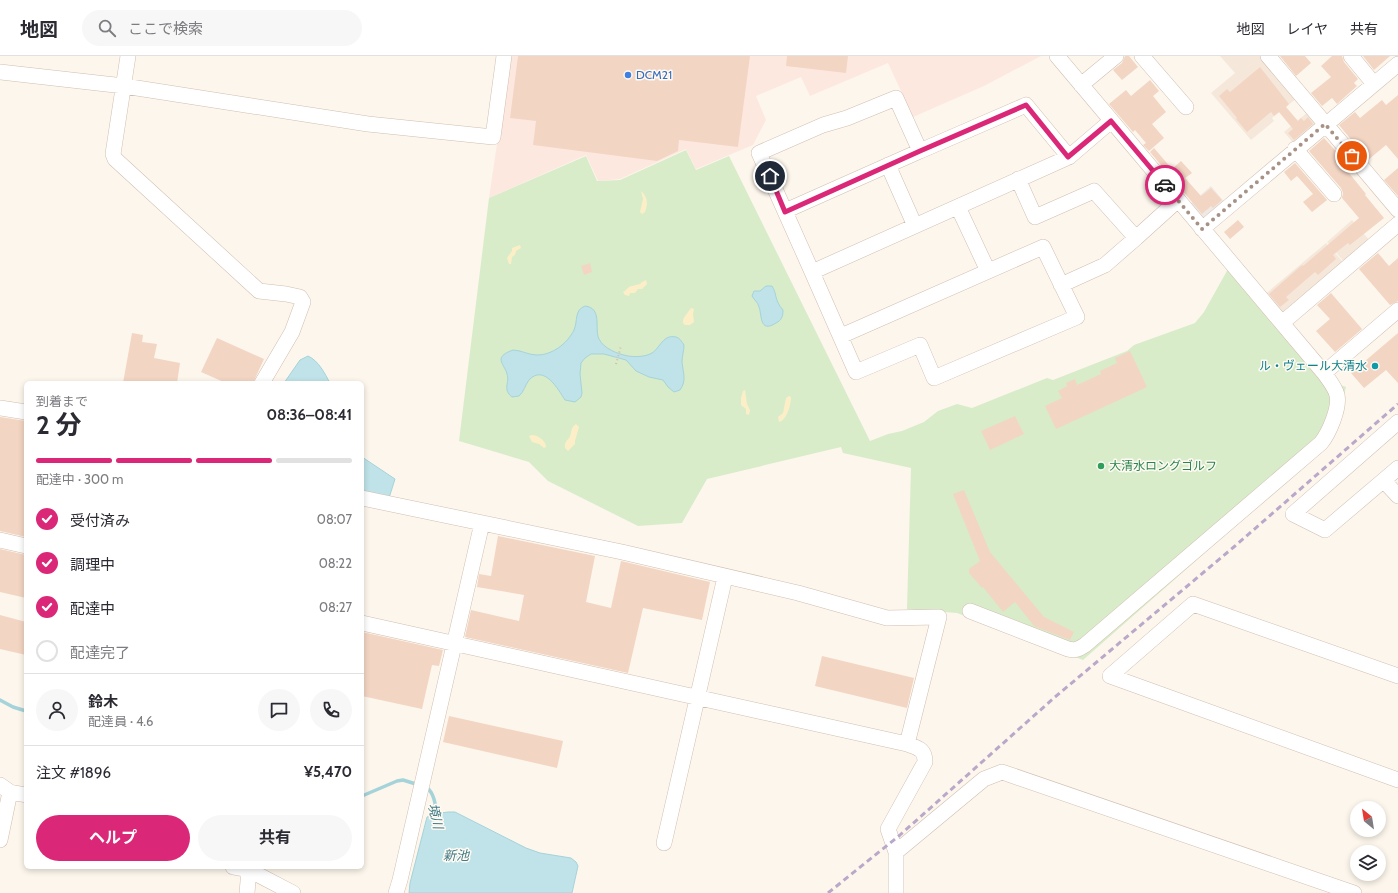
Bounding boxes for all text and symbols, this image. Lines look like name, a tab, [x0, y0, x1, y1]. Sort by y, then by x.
search box	[82, 10, 362, 46]
icon: search	[96, 17, 118, 39]
text: 地図	[20, 18, 58, 41]
text: ここで検索	[128, 20, 203, 38]
text: 地図	[1236, 20, 1264, 38]
text: レイヤ	[1286, 20, 1328, 38]
text: 共有	[1350, 20, 1378, 38]
place label: DCM21	[636, 67, 672, 82]
marker: DCM21	[623, 70, 633, 80]
pin	[1335, 139, 1369, 173]
icon: bag	[1341, 145, 1363, 167]
pin	[753, 159, 787, 193]
icon: home	[759, 165, 781, 187]
courier	[1145, 165, 1185, 205]
icon: car	[1154, 174, 1176, 196]
place label: ル・ヴェール大清水	[1259, 358, 1367, 373]
marker: ル・ヴェール大清水	[1370, 361, 1380, 371]
text: 到着まで	[36, 393, 88, 409]
text: 08:36–08:41	[267, 406, 352, 424]
text: 2 分	[36, 409, 82, 441]
place label: 大清水ロングゴルフ	[1109, 458, 1217, 473]
marker: 大清水ロングゴルフ	[1096, 461, 1106, 471]
text: 配達中 · 300 m	[36, 471, 123, 487]
icon: check	[36, 508, 58, 530]
text: 08:07	[317, 511, 352, 527]
text: 受付済み	[70, 512, 130, 530]
icon: check	[36, 552, 58, 574]
text: 08:22	[319, 555, 352, 571]
text: 調理中	[70, 556, 115, 574]
icon: check	[36, 596, 58, 618]
text: 08:27	[319, 599, 352, 615]
text: 配達中	[70, 600, 115, 618]
text: 配達完了	[70, 644, 130, 662]
button: person	[36, 689, 78, 731]
button: chat	[258, 689, 300, 731]
button: phone	[310, 689, 352, 731]
text: 鈴木	[88, 693, 118, 711]
text: 配達員 · 4.6	[88, 713, 153, 729]
text: ¥5,470	[304, 763, 352, 781]
text: 注文 #1896	[36, 764, 111, 782]
north arrow	[1350, 801, 1386, 837]
map controls	[1350, 801, 1386, 881]
water label: 境川	[425, 802, 447, 832]
button: ヘルプ	[36, 815, 190, 861]
button: 共有	[198, 815, 352, 861]
button: layers	[1350, 845, 1386, 881]
water label: 新池	[443, 847, 471, 863]

